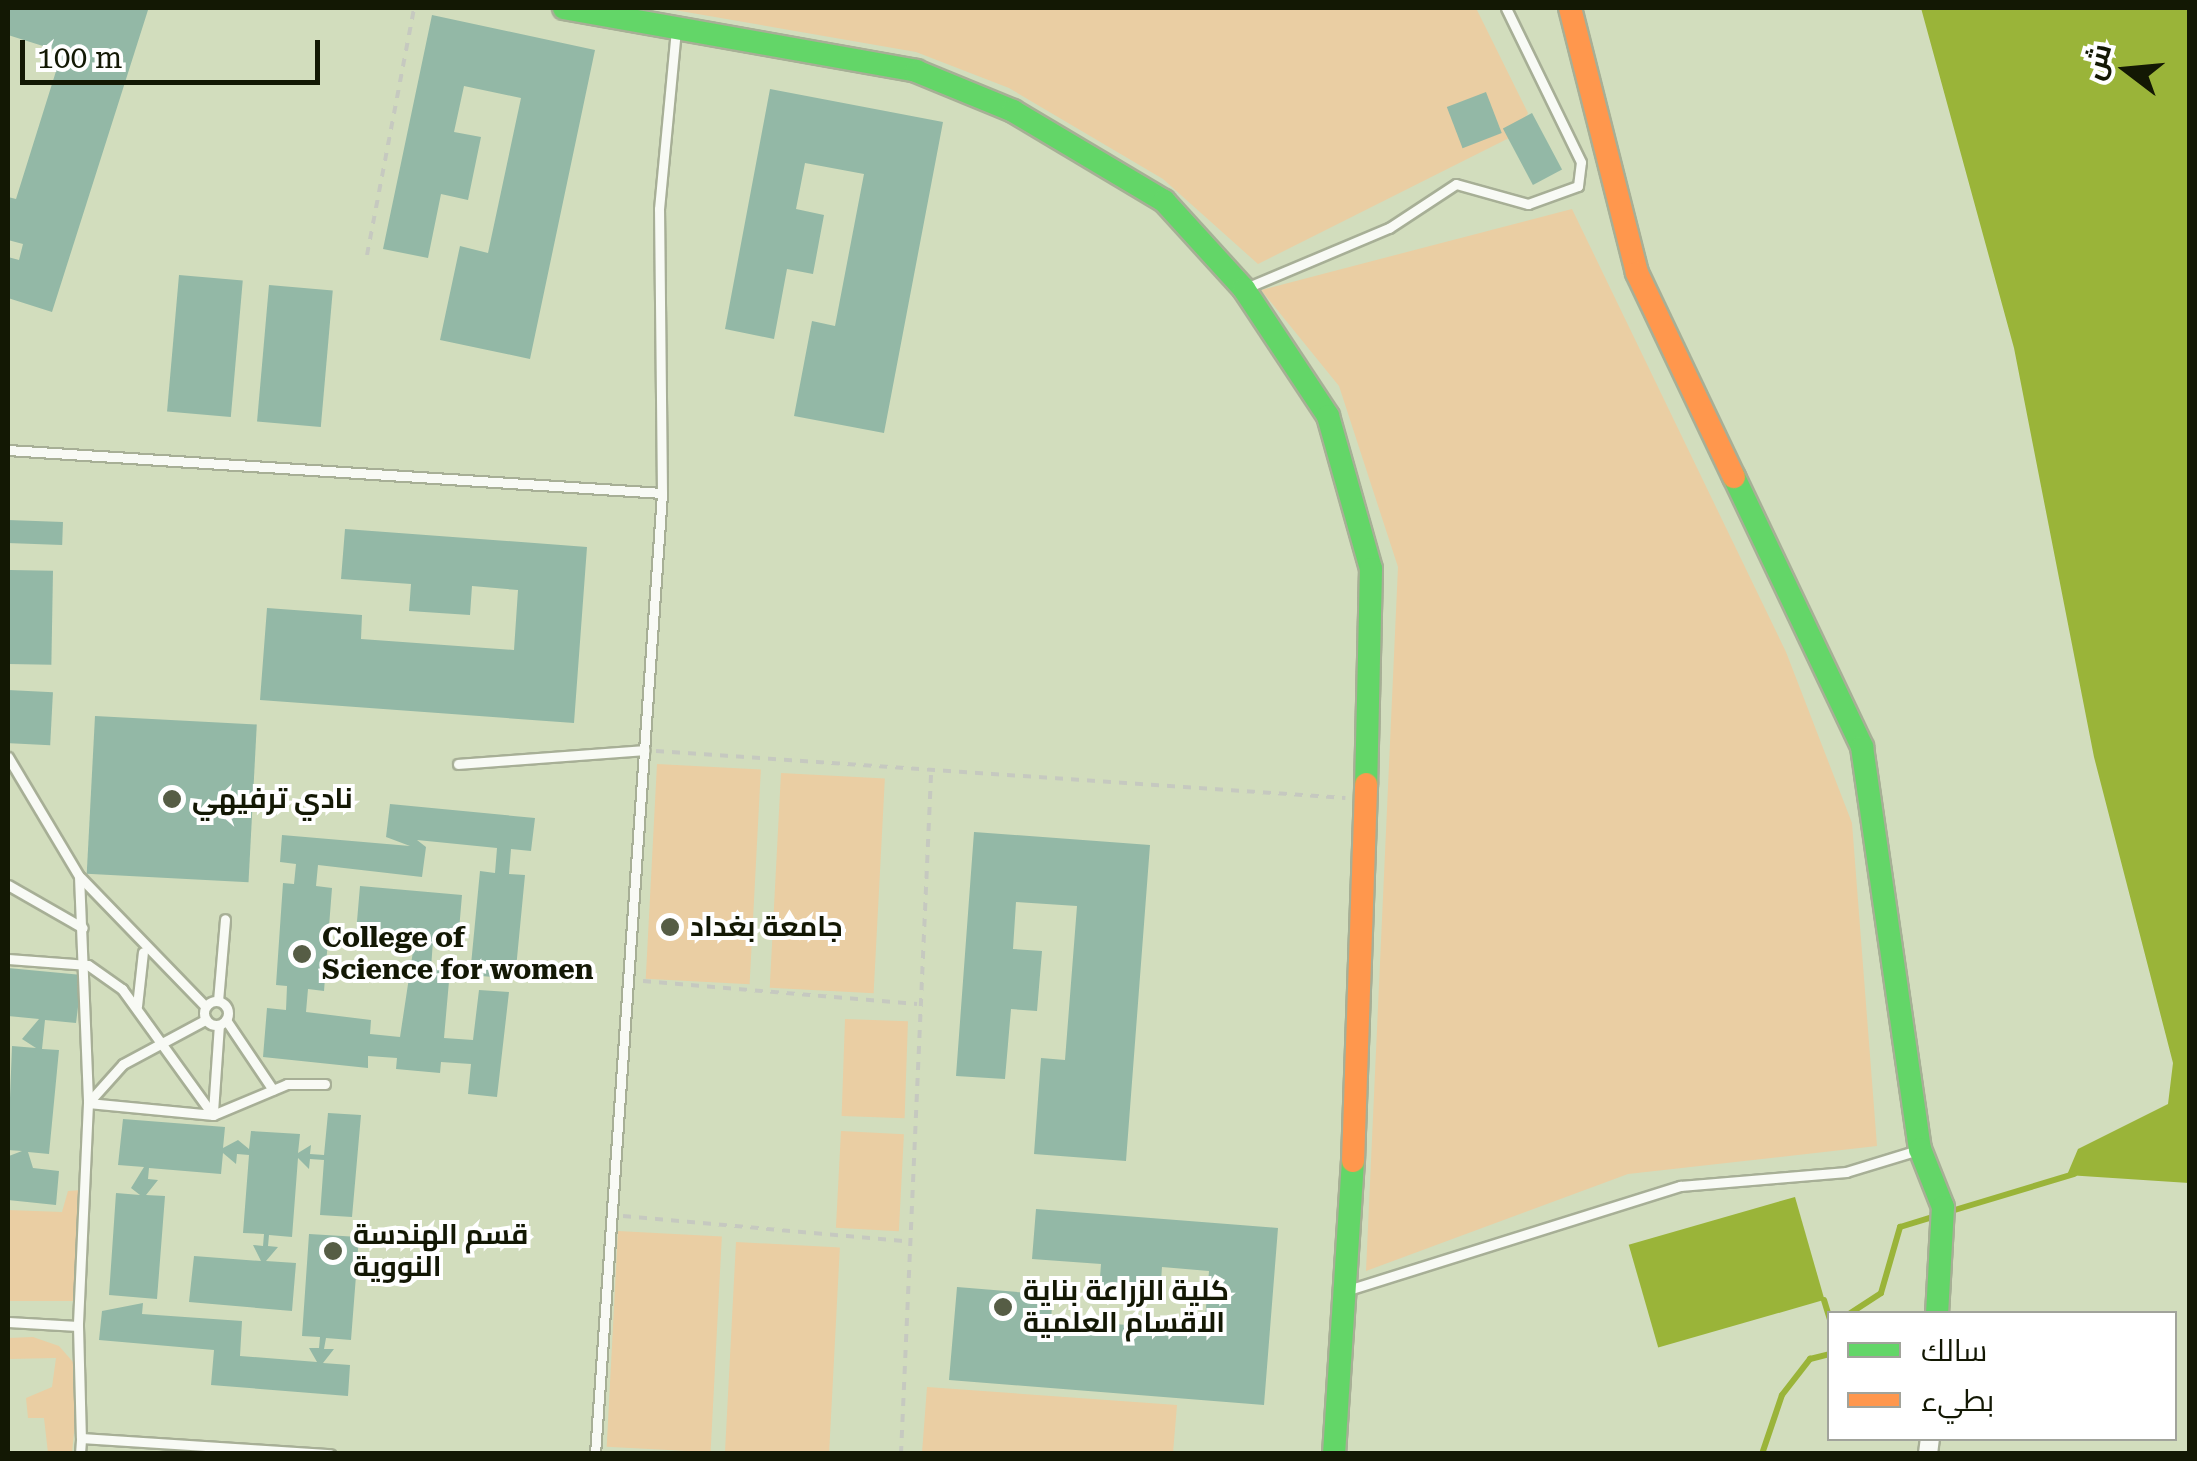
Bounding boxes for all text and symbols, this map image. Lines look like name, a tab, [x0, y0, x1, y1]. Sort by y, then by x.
scale bar	[25, 20, 325, 82]
north arrow	[2077, 20, 2177, 120]
text: 100 m	[37, 40, 122, 75]
text: ش	[2077, 40, 2118, 83]
place label: نادي ترفيهي	[192, 782, 353, 816]
marker: نادي ترفيهي	[161, 788, 183, 810]
place label: جامعة بغداد	[690, 910, 843, 944]
marker: جامعة بغداد	[659, 916, 681, 938]
place label: College of Science for women	[322, 921, 594, 987]
marker: College of Science for women	[291, 943, 313, 965]
place label: قسم الهندسة النووية	[353, 1218, 529, 1284]
marker: قسم الهندسة النووية	[322, 1240, 344, 1262]
place label: كلية الزراعة بناية الاقسام العلمية	[1023, 1274, 1229, 1340]
marker: كلية الزراعة بناية الاقسام العلمية	[992, 1296, 1014, 1318]
legend	[1827, 1311, 2177, 1441]
text: سالك	[1921, 1333, 1987, 1368]
text: بطيء	[1921, 1383, 1994, 1418]

